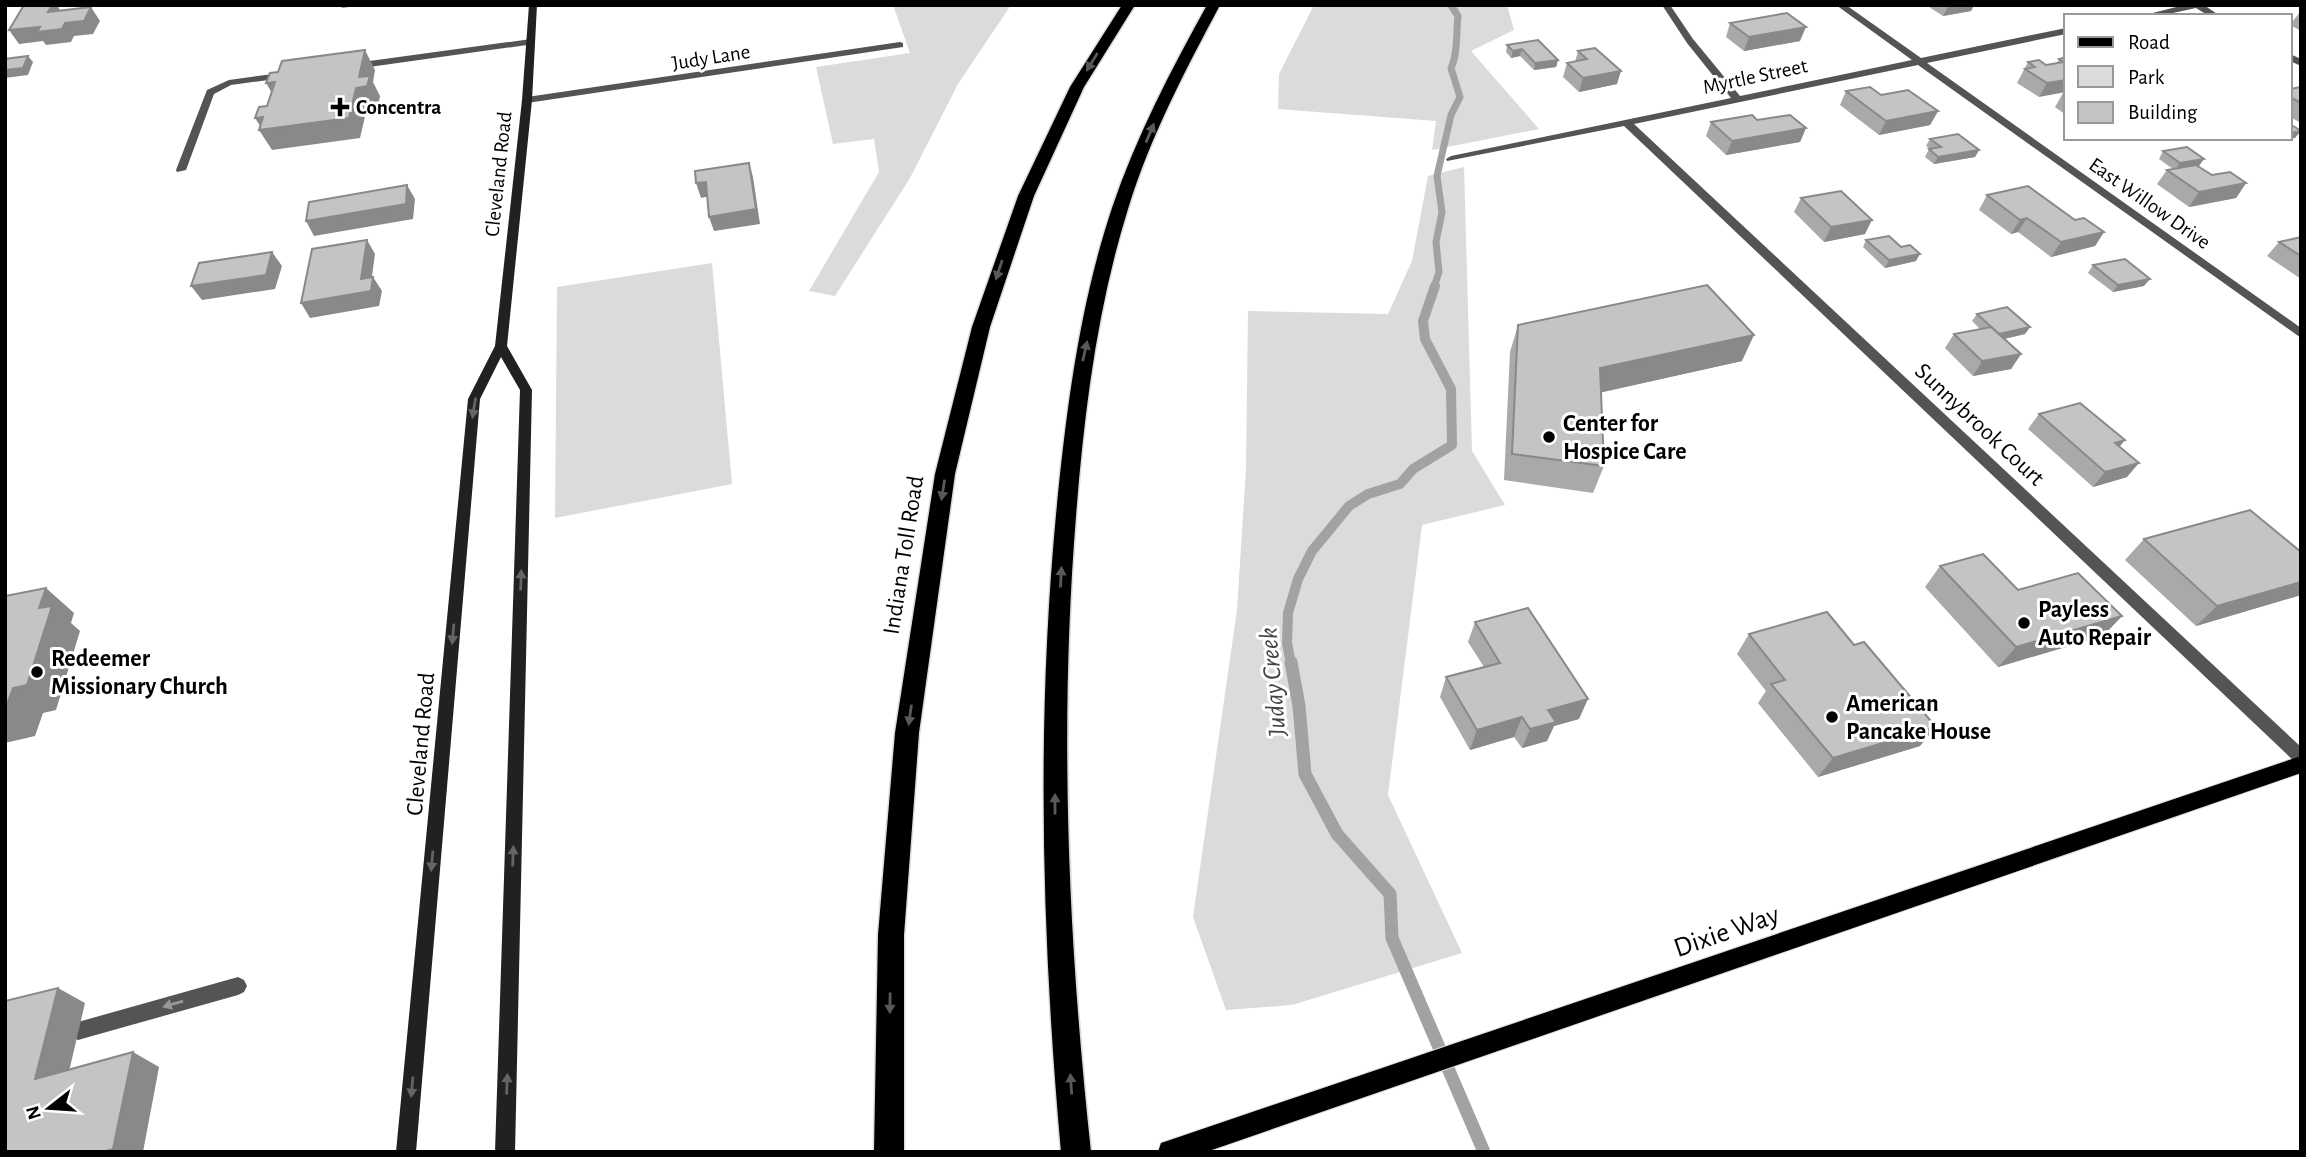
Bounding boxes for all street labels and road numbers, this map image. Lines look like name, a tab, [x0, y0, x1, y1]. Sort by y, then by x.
street label: Judy Lane	[670, 41, 752, 74]
street label: Myrtle Street	[1701, 55, 1810, 98]
street label: Cleveland Road	[481, 110, 516, 238]
street label: East Willow Drive	[2085, 154, 2214, 253]
street label: Sunnybrook Court	[1910, 359, 2049, 491]
street label: Indiana Toll Road	[880, 474, 928, 636]
street label: Cleveland Road	[403, 671, 439, 817]
street label: Dixie Way	[1670, 901, 1783, 963]

